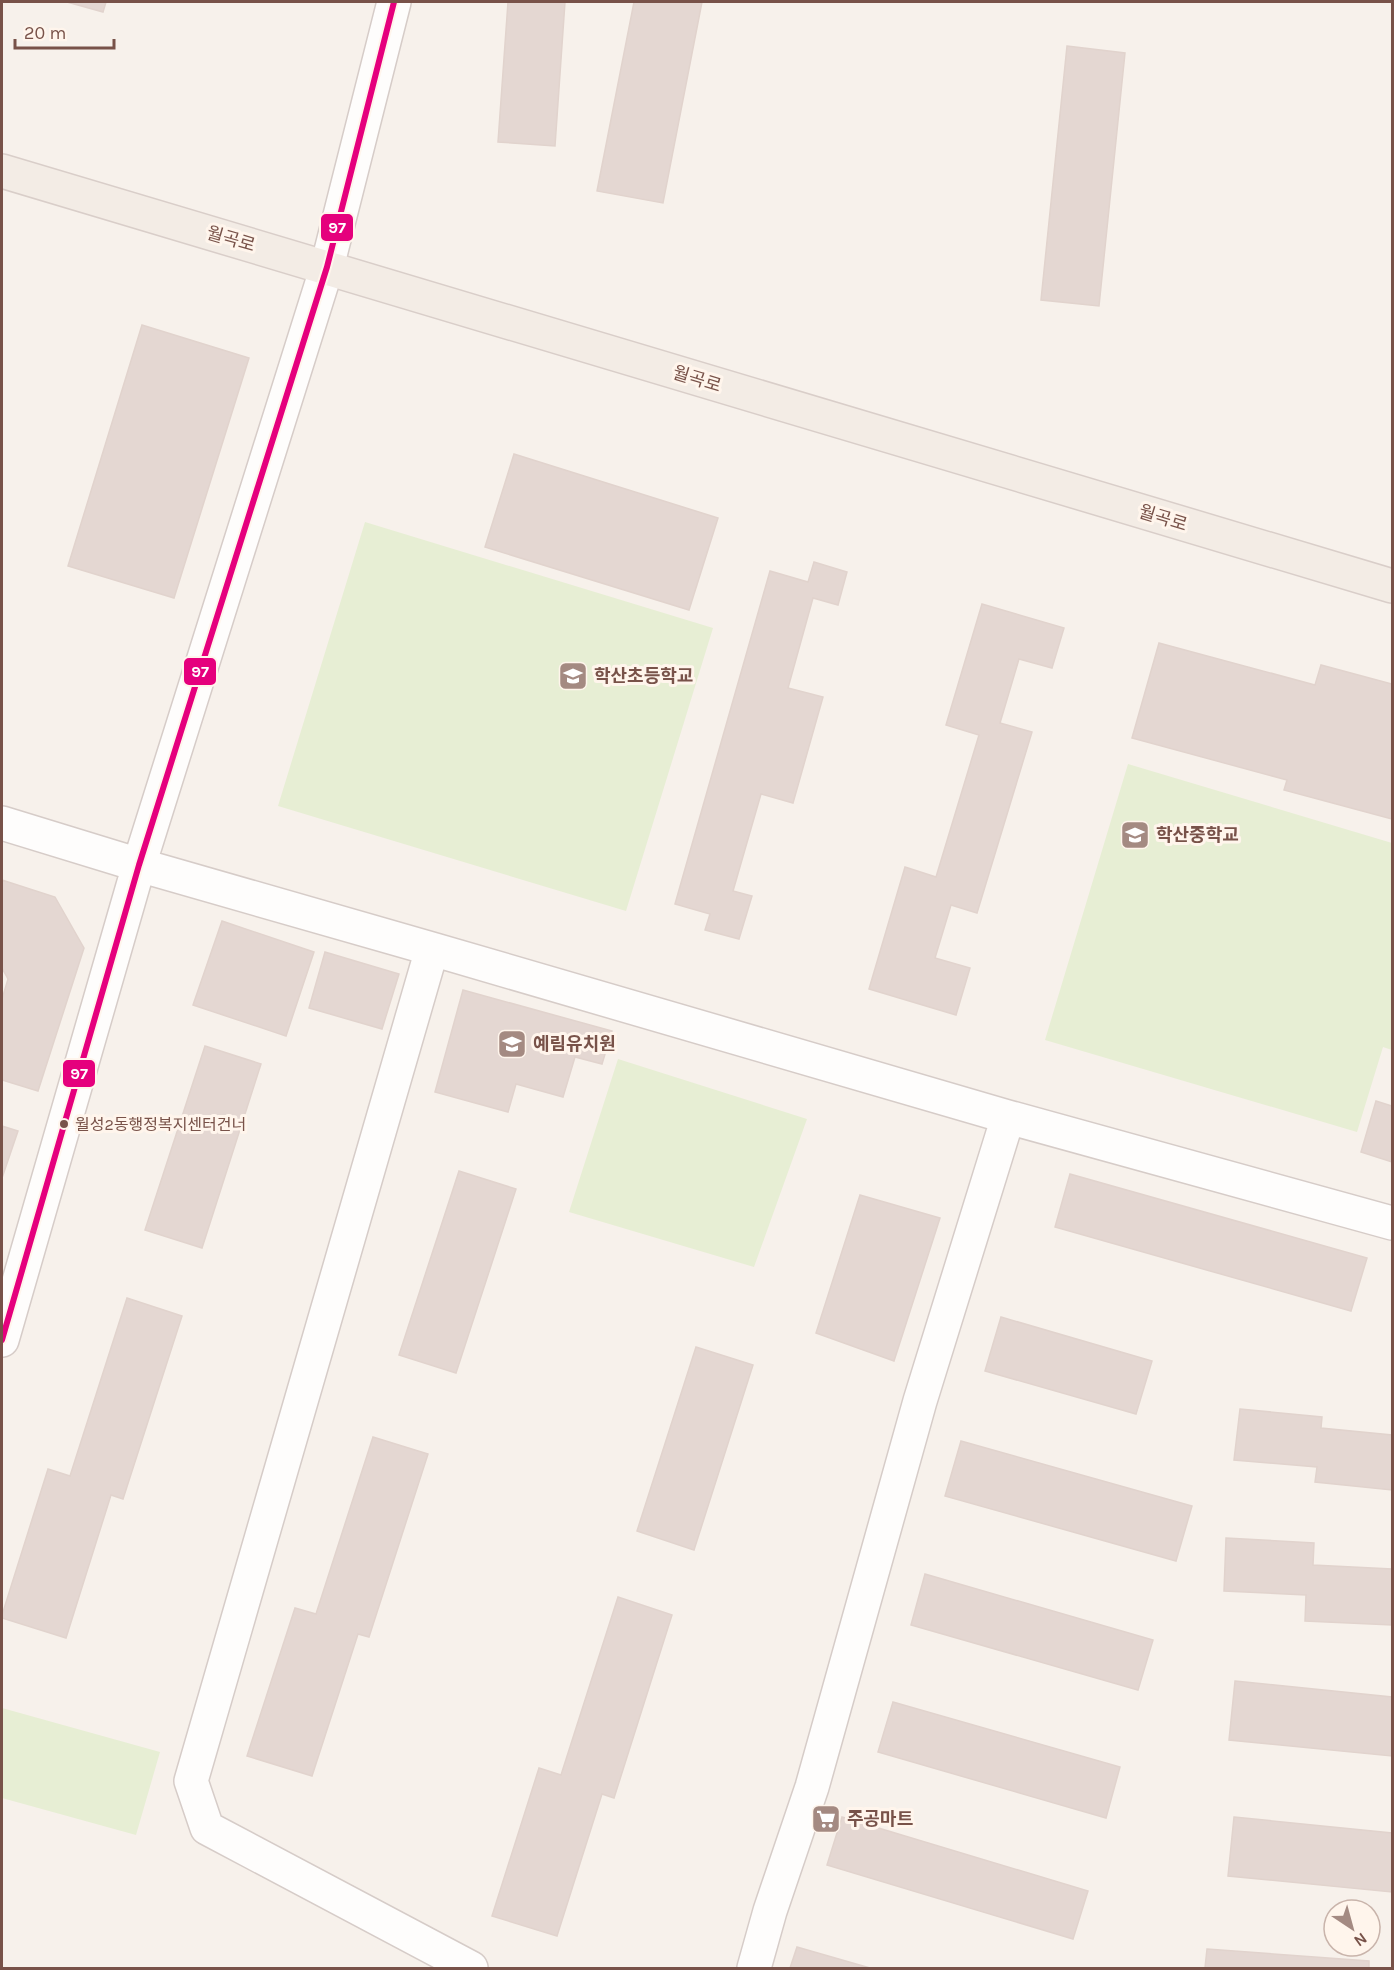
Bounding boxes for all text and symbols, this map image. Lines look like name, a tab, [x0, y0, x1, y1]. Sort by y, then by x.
scale bar	[15, 12, 114, 50]
text: 20 m	[24, 22, 66, 44]
line badge: 97	[320, 213, 354, 242]
text: 97	[328, 218, 346, 237]
street label: 월곡로	[204, 222, 258, 256]
street label: 월곡로	[670, 361, 724, 397]
street label: 월곡로	[1136, 500, 1190, 536]
line badge: 97	[183, 657, 217, 686]
school or university icon: 학산초등학교	[557, 660, 589, 692]
text: 97	[191, 662, 209, 681]
place label: 학산초등학교	[594, 665, 693, 687]
school or university icon: 학산중학교	[1119, 819, 1151, 851]
place label: 학산중학교	[1156, 824, 1239, 846]
school or university icon: 예림유치원	[496, 1028, 528, 1060]
place label: 예림유치원	[533, 1033, 616, 1055]
line badge: 97	[62, 1059, 96, 1088]
text: 97	[70, 1064, 88, 1083]
place label: 월성2동행정복지센터건너	[75, 1115, 246, 1134]
marker: 월성2동행정복지센터건너	[58, 1118, 70, 1130]
supermarket icon: 주공마트	[810, 1803, 842, 1835]
place label: 주공마트	[847, 1808, 913, 1830]
north arrow	[1322, 1898, 1382, 1958]
text: N	[1350, 1929, 1371, 1951]

